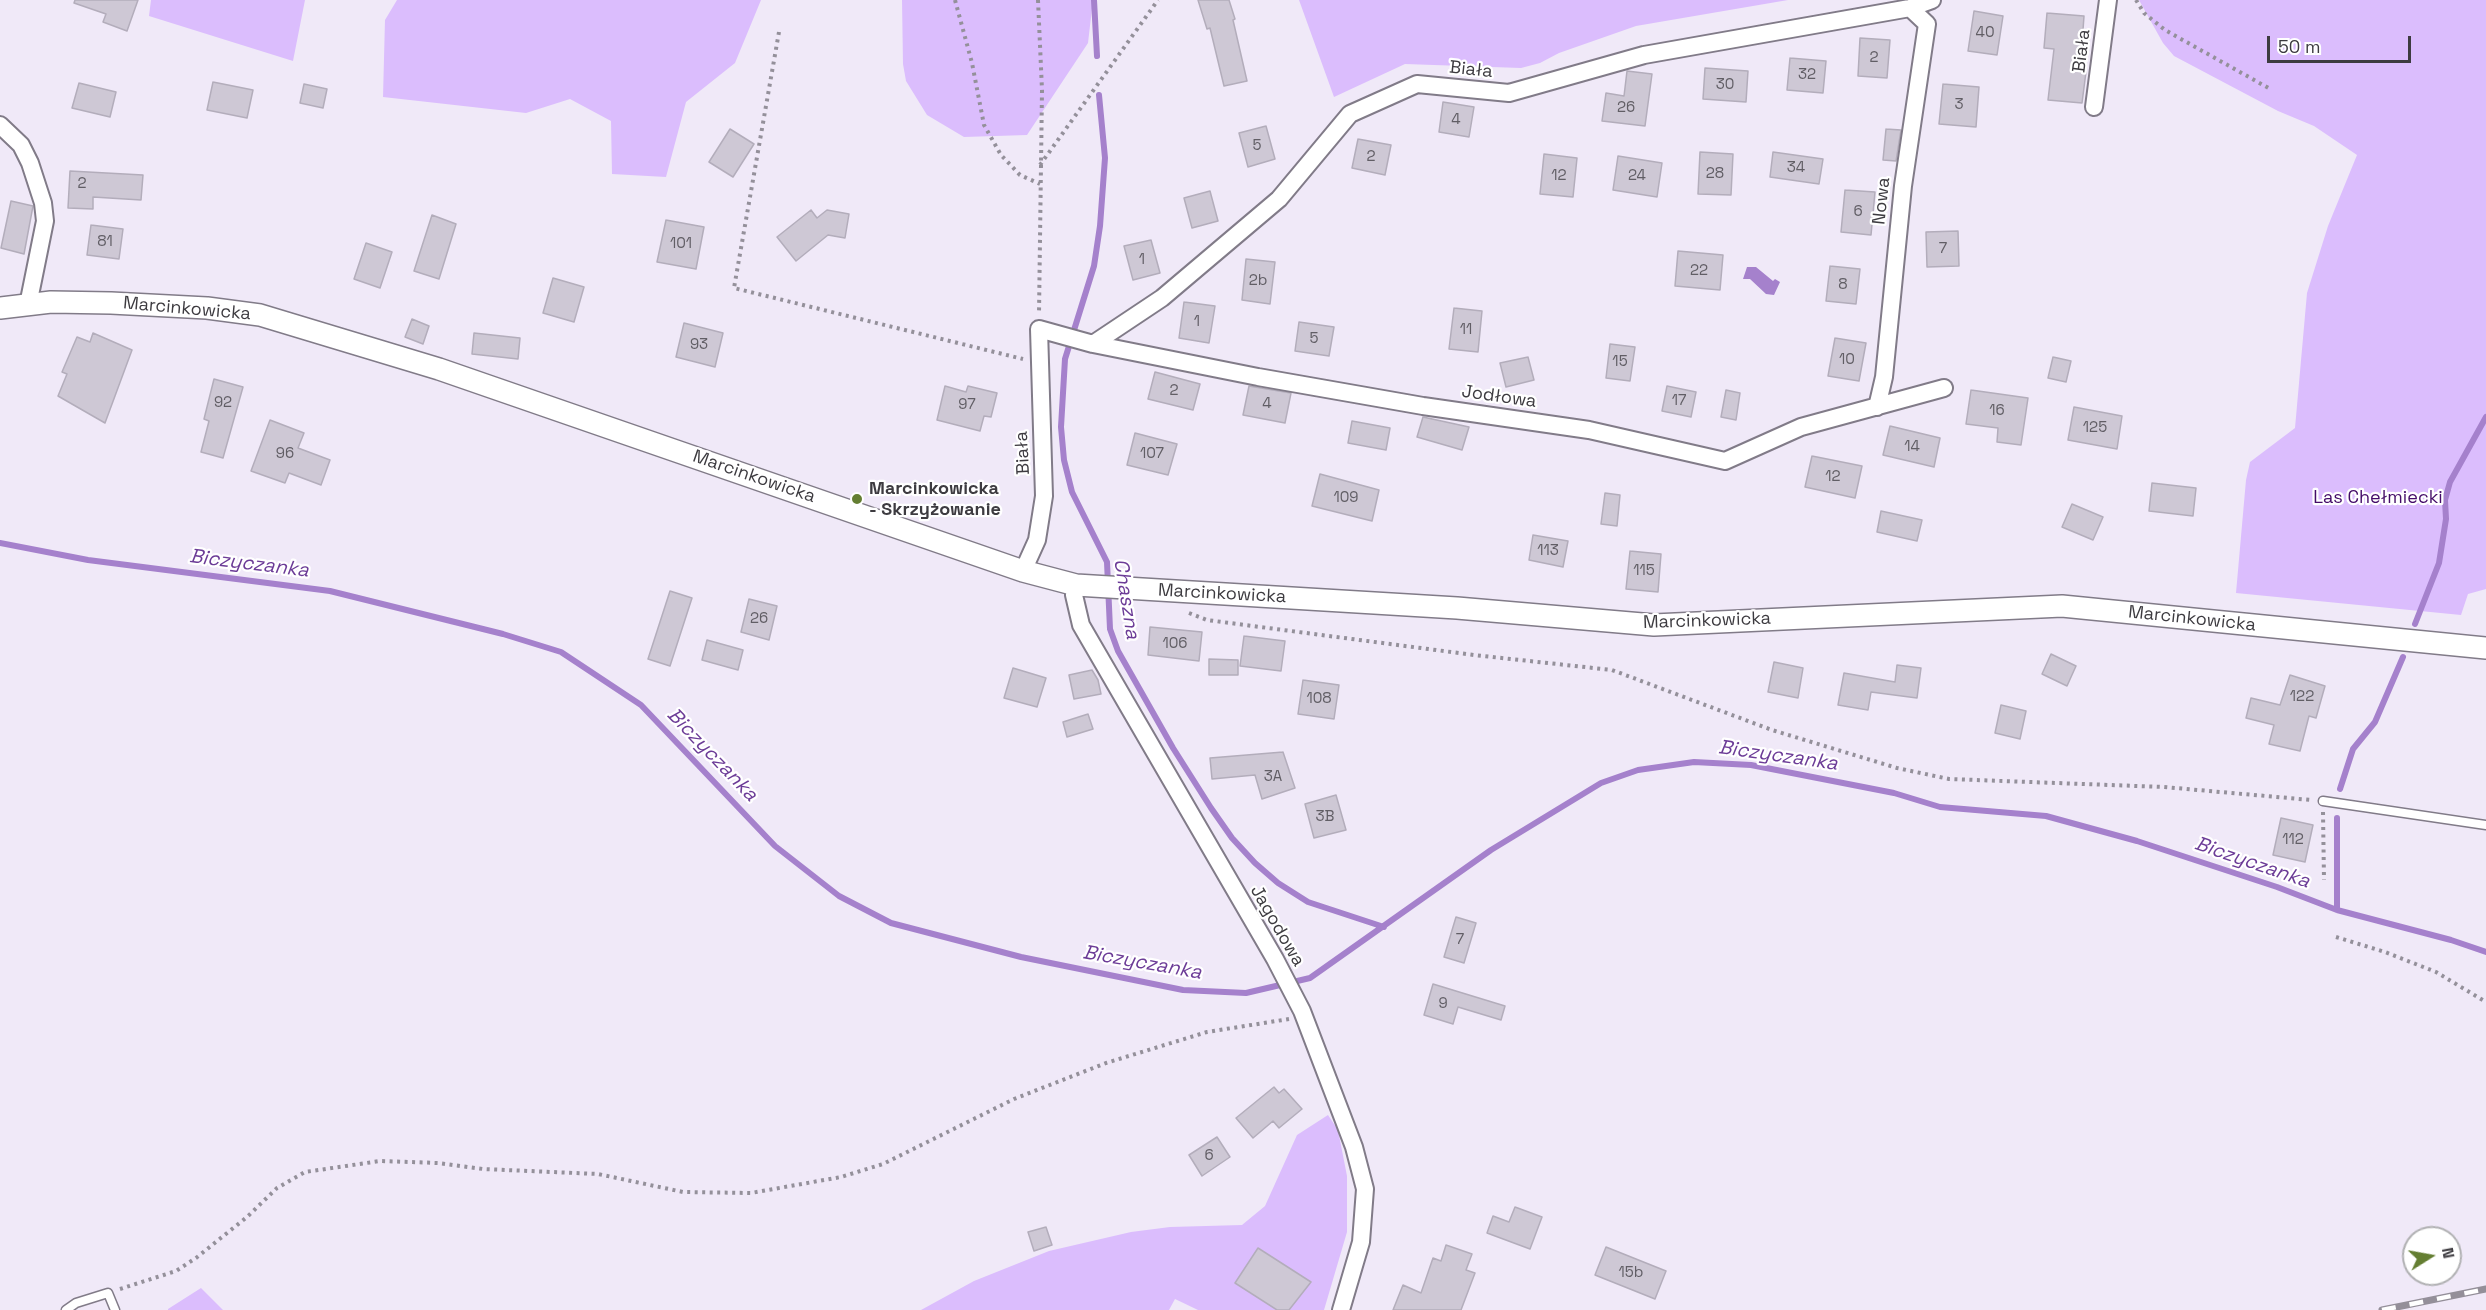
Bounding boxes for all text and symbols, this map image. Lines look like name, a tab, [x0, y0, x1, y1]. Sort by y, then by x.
house number: 40	[1976, 24, 1994, 42]
scale bar	[2270, 24, 2414, 62]
street label: Biała	[2069, 28, 2095, 74]
text: 50 m	[2278, 35, 2320, 58]
house number: 2	[1869, 49, 1879, 67]
street label: Biała	[1448, 57, 1494, 83]
house number: 32	[1798, 66, 1816, 84]
house number: 30	[1716, 76, 1734, 94]
house number: 3	[1954, 96, 1964, 114]
house number: 26	[1617, 99, 1635, 117]
house number: 4	[1451, 111, 1461, 129]
house number: 5	[1253, 137, 1261, 155]
house number: 2	[1366, 148, 1376, 166]
house number: 34	[1787, 159, 1805, 177]
house number: 28	[1706, 165, 1724, 183]
house number: 12	[1551, 167, 1567, 185]
house number: 24	[1628, 167, 1646, 185]
house number: 2	[77, 175, 87, 193]
street label: Nowa	[1869, 176, 1895, 226]
house number: 6	[1853, 203, 1863, 221]
house number: 81	[97, 233, 113, 251]
house number: 101	[670, 235, 692, 253]
house number: 7	[1939, 240, 1947, 258]
house number: 1	[1139, 251, 1145, 269]
house number: 22	[1690, 262, 1708, 280]
house number: 2b	[1249, 272, 1267, 290]
house number: 8	[1838, 276, 1848, 294]
street label: Marcinkowicka	[122, 293, 252, 325]
house number: 1	[1194, 313, 1200, 331]
house number: 11	[1460, 321, 1472, 339]
house number: 5	[1310, 330, 1318, 348]
house number: 93	[690, 336, 708, 354]
house number: 10	[1839, 351, 1855, 369]
house number: 15	[1612, 353, 1628, 371]
street label: Jodłowa	[1460, 381, 1538, 413]
house number: 2	[1169, 382, 1179, 400]
house number: 17	[1672, 392, 1686, 410]
house number: 92	[214, 394, 232, 412]
house number: 4	[1262, 395, 1272, 413]
house number: 97	[958, 396, 976, 414]
house number: 16	[1989, 402, 2005, 420]
house number: 125	[2083, 419, 2107, 437]
street label: Biała	[1011, 431, 1035, 475]
house number: 14	[1904, 438, 1920, 456]
house number: 96	[276, 445, 294, 463]
house number: 107	[1140, 445, 1164, 463]
street label: Marcinkowicka	[690, 446, 818, 508]
house number: 12	[1825, 468, 1841, 486]
place label: Marcinkowicka - Skrzyżowanie	[869, 478, 1001, 520]
park label: Las Chełmiecki	[2313, 487, 2443, 509]
house number: 109	[1333, 489, 1359, 507]
marker: Marcinkowicka - Skrzyżowanie	[850, 492, 864, 506]
house number: 113	[1537, 542, 1559, 560]
water label: Biczyczanka	[188, 545, 310, 583]
water label: Chaszna	[1108, 557, 1144, 641]
house number: 115	[1633, 562, 1655, 580]
street label: Marcinkowicka	[1157, 580, 1287, 608]
street label: Marcinkowicka	[2127, 602, 2257, 636]
street label: Marcinkowicka	[1643, 608, 1771, 634]
house number: 26	[750, 610, 768, 628]
house number: 106	[1162, 635, 1188, 653]
house number: 122	[2290, 688, 2314, 706]
house number: 108	[1306, 690, 1332, 708]
water label: Biczyczanka	[662, 703, 762, 807]
water label: Biczyczanka	[1717, 736, 1839, 776]
house number: 3A	[1264, 768, 1282, 786]
house number: 3B	[1316, 808, 1334, 826]
house number: 112	[2282, 831, 2304, 849]
water label: Biczyczanka	[2191, 832, 2313, 894]
street label: Jagodowa	[1245, 882, 1309, 970]
house number: 7	[1456, 931, 1464, 949]
water label: Biczyczanka	[1081, 941, 1203, 985]
house number: 9	[1438, 995, 1448, 1013]
house number: 6	[1204, 1147, 1214, 1165]
north arrow	[2402, 1226, 2462, 1286]
text: N	[2437, 1246, 2460, 1260]
house number: 15b	[1619, 1264, 1643, 1282]

